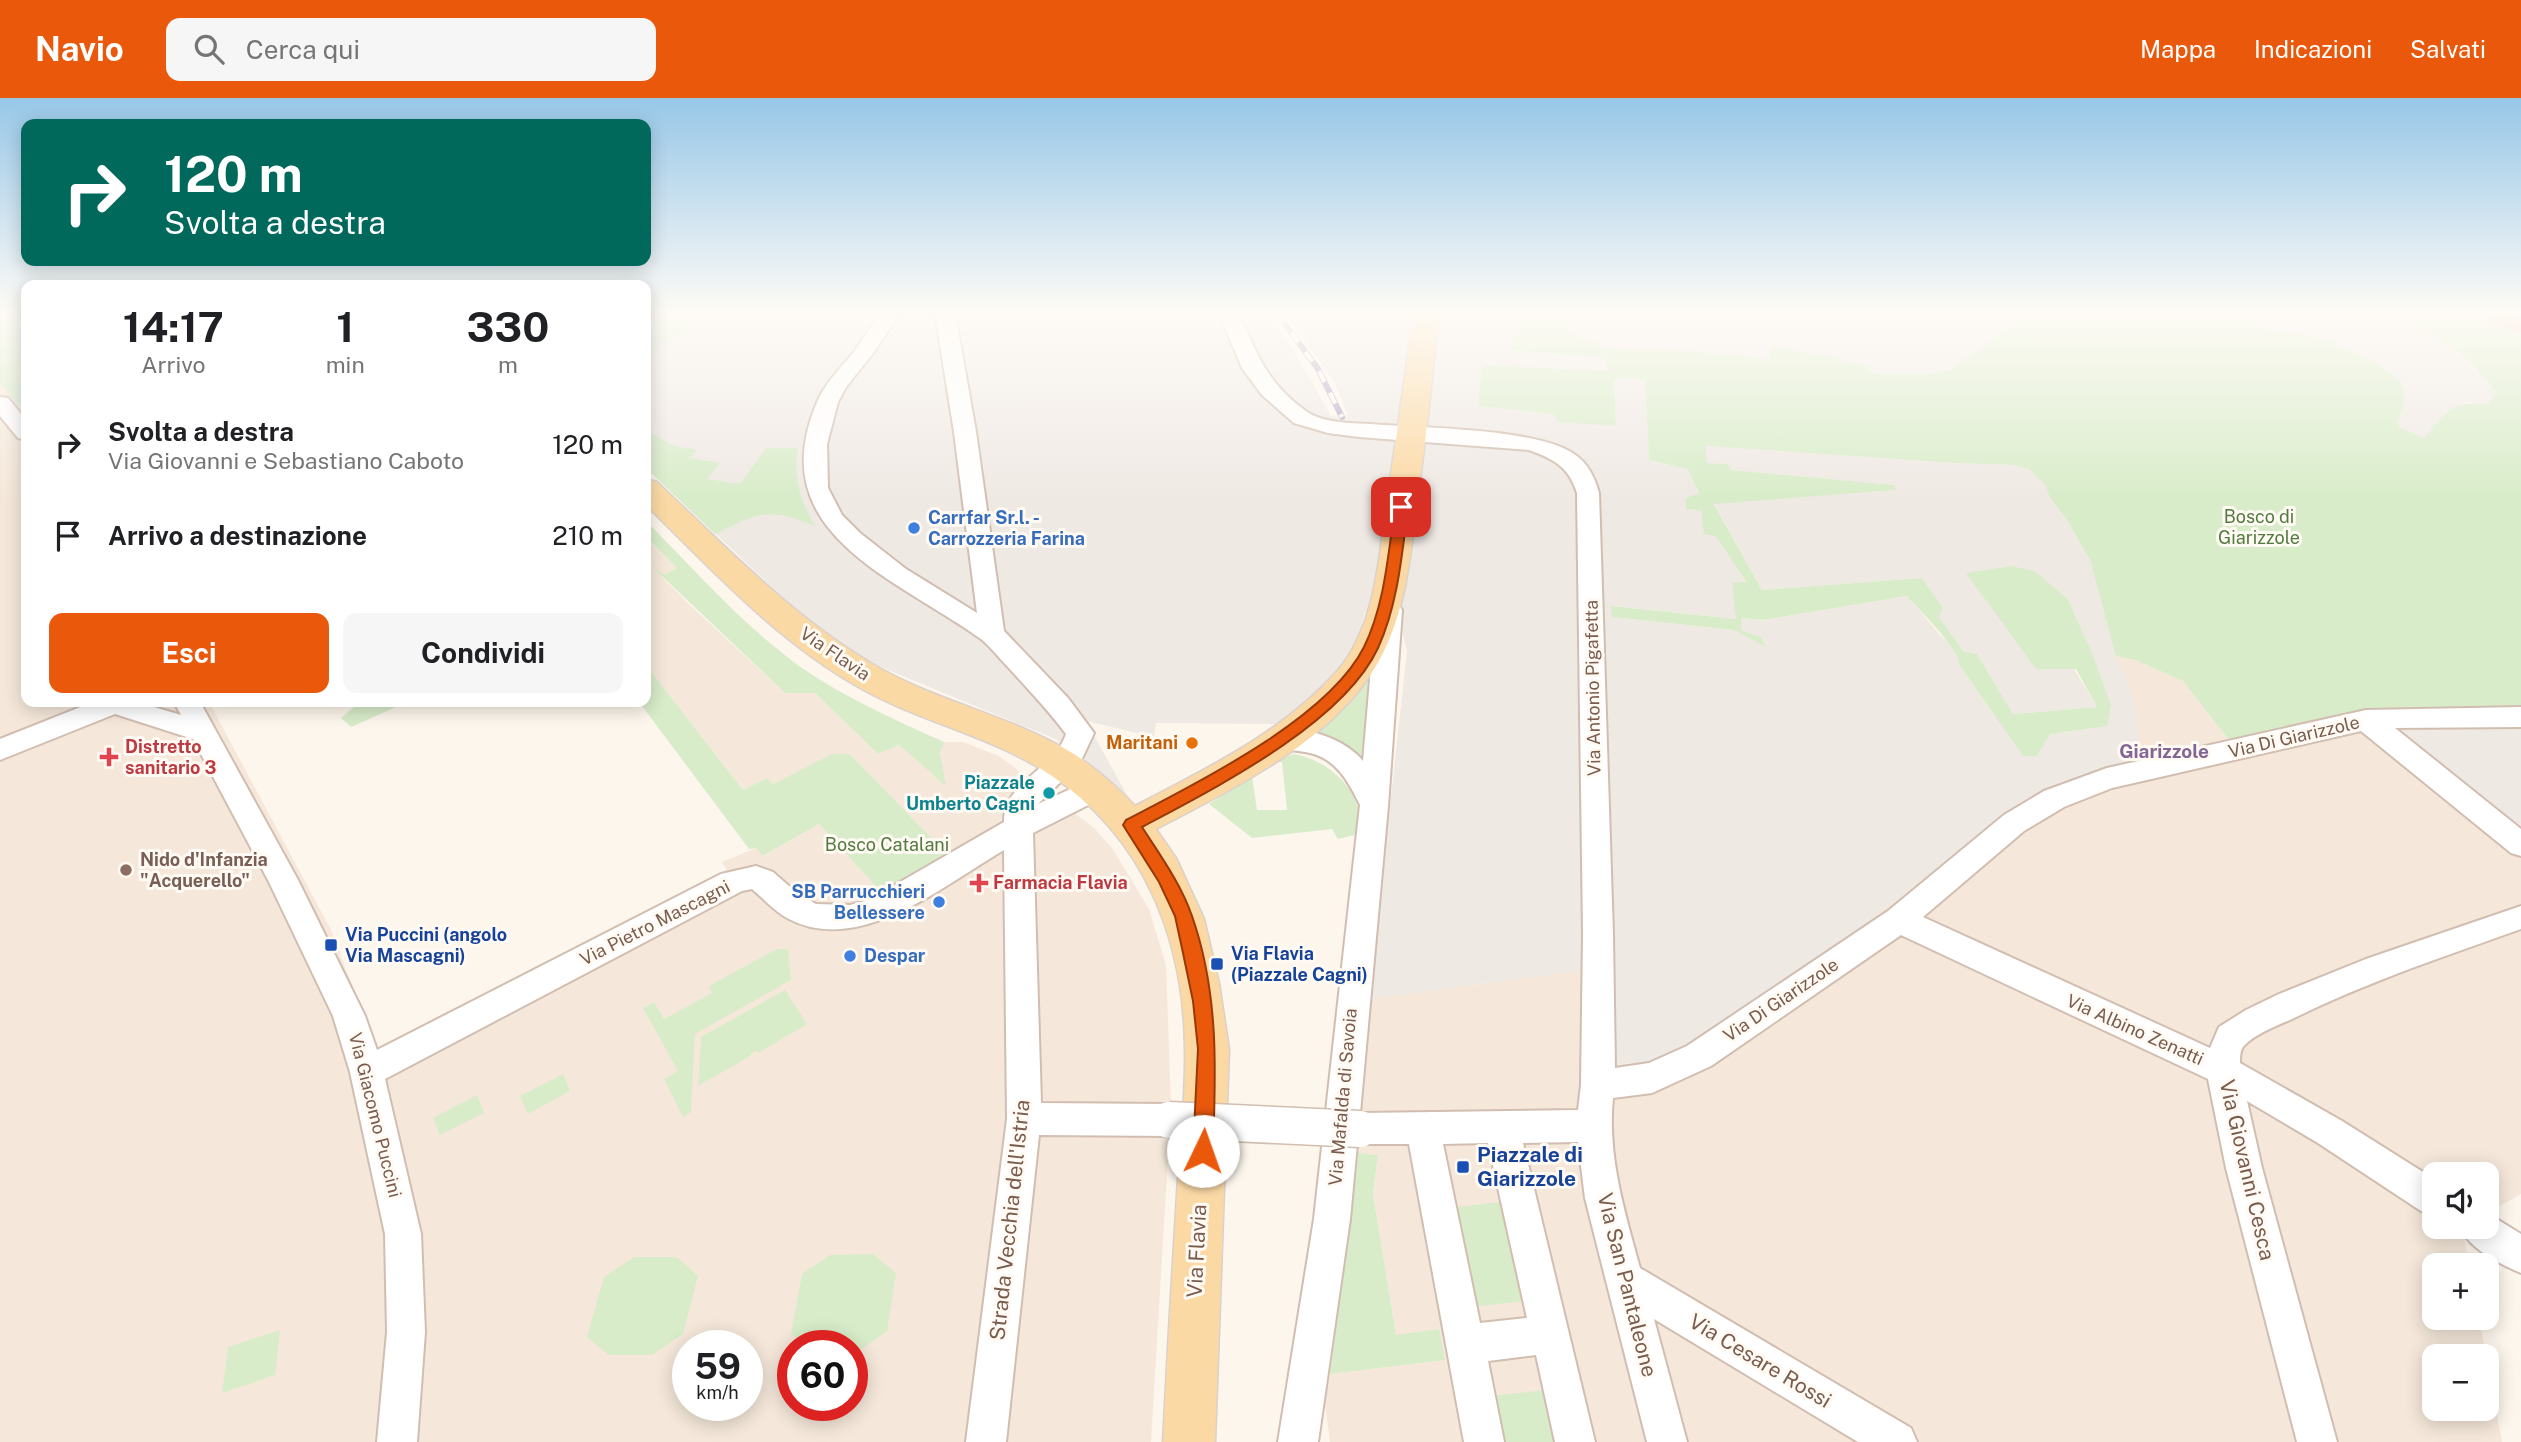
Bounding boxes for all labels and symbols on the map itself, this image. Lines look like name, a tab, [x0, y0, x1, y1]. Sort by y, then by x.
pin	[1371, 477, 1431, 537]
park label: Bosco di Giarizzole	[2218, 506, 2300, 548]
place label: Carrfar Sr.l. - Carrozzeria Farina	[928, 507, 1085, 549]
marker: Carrfar Sr.l. - Carrozzeria Farina	[906, 520, 922, 536]
street label: Via Antonio Pigafetta	[1580, 600, 1605, 776]
street label: Via Flavia	[796, 622, 874, 685]
street label: Via Di Giarizzole	[2226, 711, 2362, 762]
place label: Maritani	[1106, 732, 1178, 753]
marker: Maritani	[1184, 735, 1200, 751]
place label: Distretto sanitario 3	[125, 736, 216, 778]
district label: Giarizzole	[2119, 740, 2209, 762]
marker: Distretto sanitario 3	[99, 747, 119, 767]
place label: Piazzale Umberto Cagni	[906, 772, 1035, 814]
marker: Piazzale Umberto Cagni	[1041, 785, 1057, 801]
park label: Bosco Catalani	[825, 834, 949, 855]
place label: Nido d'Infanzia "Acquerello"	[140, 849, 268, 891]
marker: Nido d'Infanzia "Acquerello"	[118, 862, 134, 878]
place label: Farmacia Flavia	[993, 872, 1128, 893]
marker: Farmacia Flavia	[971, 875, 987, 891]
street label: Via Pietro Mascagni	[576, 876, 733, 969]
place label: SB Parrucchieri Bellessere	[791, 881, 925, 923]
marker: SB Parrucchieri Bellessere	[931, 894, 947, 910]
place label: Via Puccini (angolo Via Mascagni)	[345, 924, 507, 966]
marker: Via Puccini (angolo Via Mascagni)	[323, 937, 339, 953]
place label: Via Flavia (Piazzale Cagni)	[1231, 943, 1368, 985]
place label: Despar	[864, 945, 926, 966]
marker: Despar	[842, 948, 858, 964]
street label: Via Di Giarizzole	[1719, 953, 1842, 1046]
marker: Via Flavia (Piazzale Cagni)	[1209, 956, 1225, 972]
street label: Via Albino Zenatti	[2063, 990, 2207, 1069]
street label: Via Mafalda di Savoia	[1324, 1007, 1361, 1187]
street label: Via Giacomo Puccini	[345, 1030, 406, 1199]
street label: Via Giovanni Cesca	[2215, 1077, 2280, 1263]
street label: Strada Vecchia dell'Istria	[984, 1098, 1035, 1342]
position arrow	[1166, 1114, 1240, 1188]
place label: Piazzale di Giarizzole	[1477, 1142, 1583, 1191]
marker: Piazzale di Giarizzole	[1455, 1159, 1471, 1175]
street label: Via San Pantaleone	[1593, 1190, 1662, 1379]
street label: Via Flavia	[1182, 1204, 1211, 1298]
street label: Via Cesare Rossi	[1685, 1308, 1836, 1413]
speed limit sign: 60	[777, 1330, 868, 1421]

